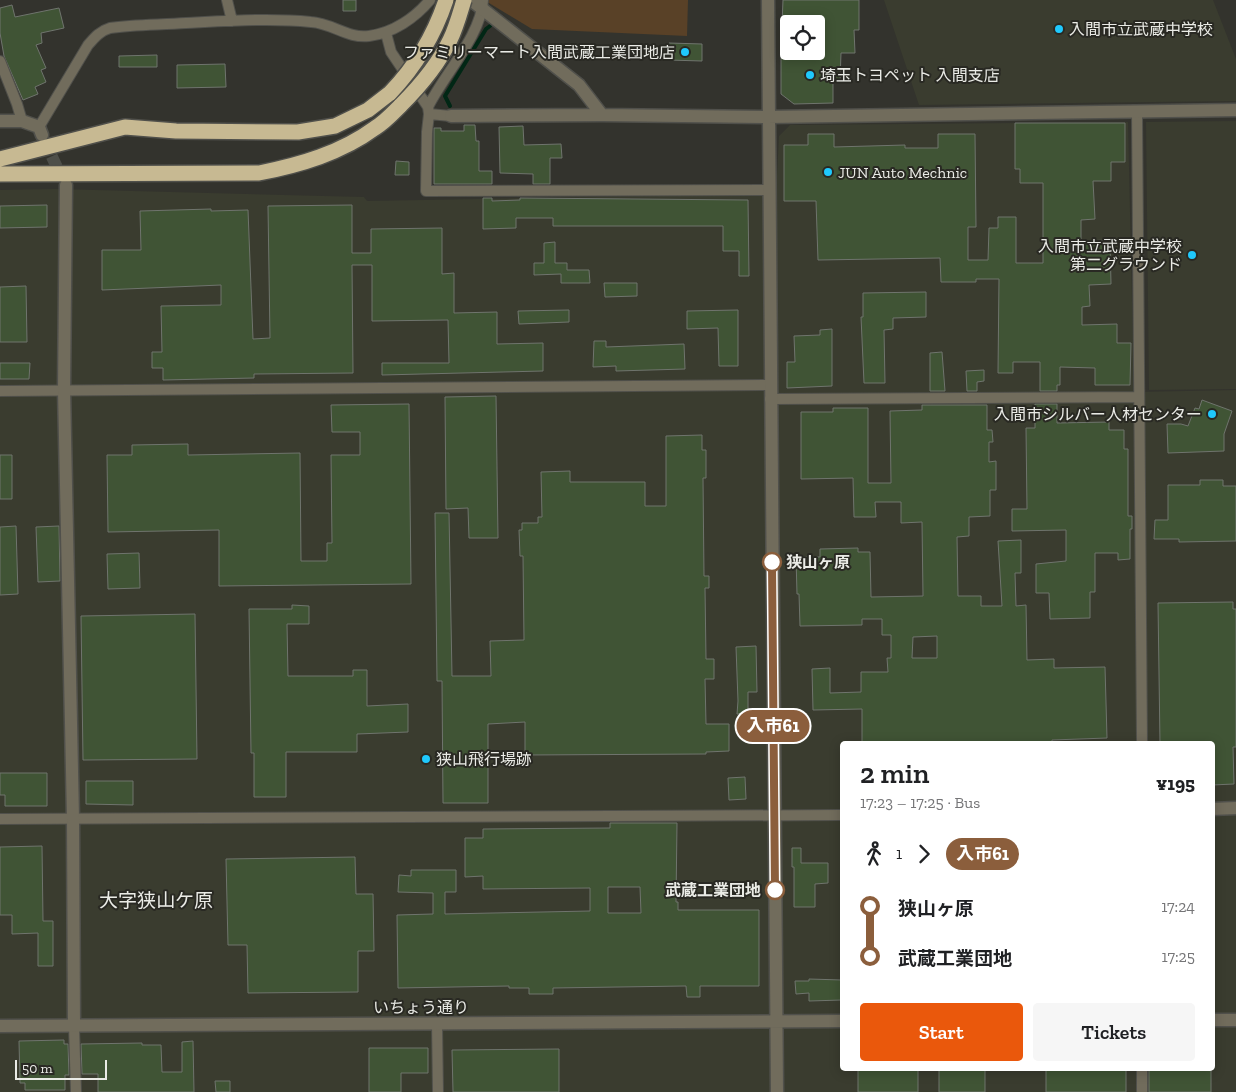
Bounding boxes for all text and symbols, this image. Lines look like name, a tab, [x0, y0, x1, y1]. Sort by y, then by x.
map controls	[780, 15, 825, 60]
button: locate	[780, 15, 825, 60]
place label: 入間市立武蔵中学校	[1069, 20, 1213, 39]
marker: 入間市立武蔵中学校	[1053, 23, 1065, 35]
place label: ファミリーマート入間武蔵工業団地店	[403, 43, 675, 62]
marker: ファミリーマート入間武蔵工業団地店	[679, 46, 691, 58]
place label: 埼玉トヨペット 入間支店	[820, 66, 1000, 85]
marker: 埼玉トヨペット 入間支店	[804, 69, 816, 81]
place label: JUN Auto Mechnic	[838, 163, 967, 182]
marker: JUN Auto Mechnic	[822, 166, 834, 178]
place label: 入間市立武蔵中学校 第二グラウンド	[1038, 237, 1182, 274]
marker: 入間市立武蔵中学校 第二グラウンド	[1186, 249, 1198, 261]
place label: 入間市シルバー人材センター	[994, 405, 1202, 424]
marker: 入間市シルバー人材センター	[1206, 408, 1218, 420]
marker: 狭山ヶ原	[762, 552, 782, 572]
place label: 狭山ヶ原	[786, 553, 850, 572]
line badge: 入市61	[738, 710, 808, 742]
text: 入市61	[747, 715, 799, 737]
place label: 狭山飛行場跡	[436, 750, 532, 769]
marker: 狭山飛行場跡	[420, 753, 432, 765]
text: 2 min	[860, 757, 929, 790]
text: ¥195	[1156, 772, 1195, 795]
text: 17:23 – 17:25 · Bus	[860, 793, 980, 812]
icon: walk	[860, 840, 888, 868]
icon: forward	[910, 840, 938, 868]
text: 入市61	[956, 843, 1009, 865]
text: 1	[896, 844, 902, 863]
marker: 武蔵工業団地	[765, 880, 785, 900]
place label: 武蔵工業団地	[665, 881, 761, 900]
district label: 大字狭山ケ原	[99, 889, 213, 912]
text: 狭山ヶ原	[898, 897, 974, 920]
text: 17:24	[1161, 897, 1195, 916]
text: 武蔵工業団地	[898, 947, 1012, 970]
text: 17:25	[1162, 947, 1195, 966]
street label: いちょう通り	[373, 998, 469, 1017]
button: Start	[860, 1003, 1023, 1061]
button: Tickets	[1033, 1003, 1195, 1061]
scale bar	[15, 1057, 108, 1080]
text: 50 m	[22, 1060, 53, 1077]

